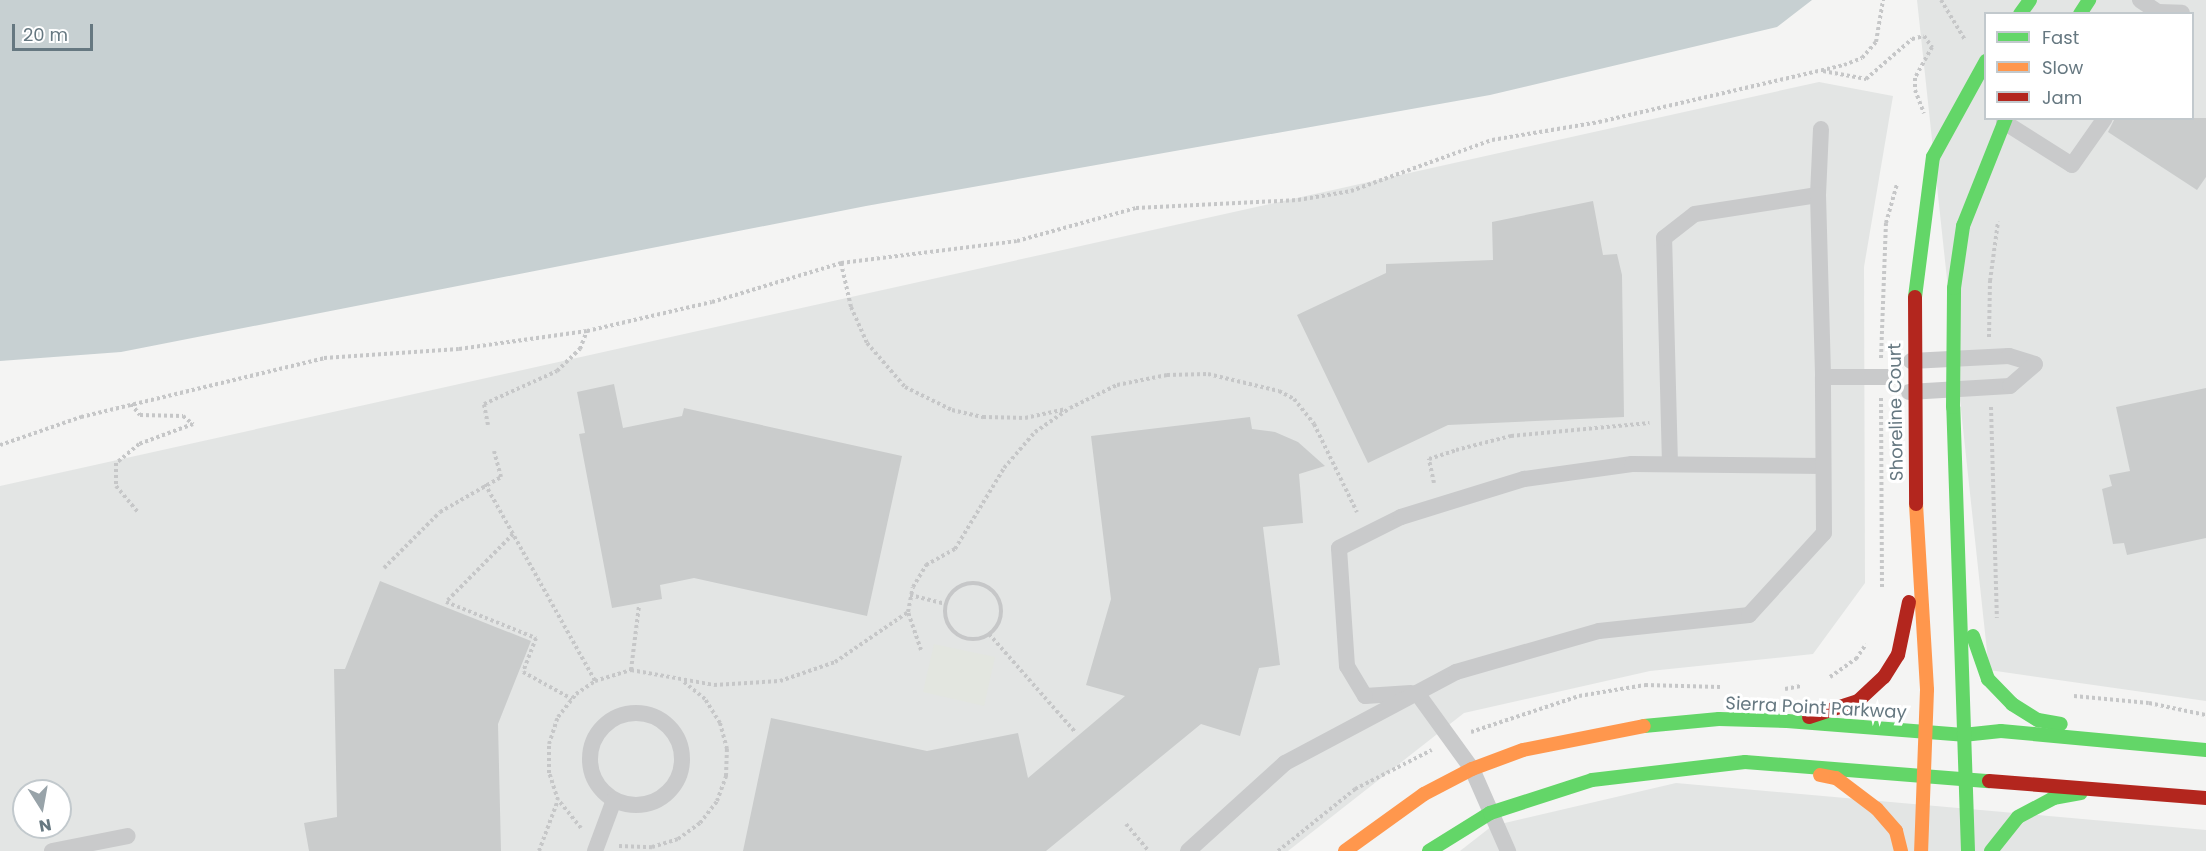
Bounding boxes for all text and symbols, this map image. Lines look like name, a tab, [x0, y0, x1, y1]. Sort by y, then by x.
scale bar	[15, 12, 96, 50]
legend	[1984, 12, 2194, 120]
text: 20 m	[23, 22, 68, 47]
text: Fast	[2042, 25, 2079, 50]
text: Slow	[2042, 55, 2083, 80]
text: Jam	[2042, 85, 2082, 110]
street label: Shoreline Court	[1884, 343, 1908, 481]
street label: Sierra Point Parkway	[1725, 692, 1907, 724]
north arrow	[12, 779, 72, 839]
text: N	[37, 813, 53, 838]

